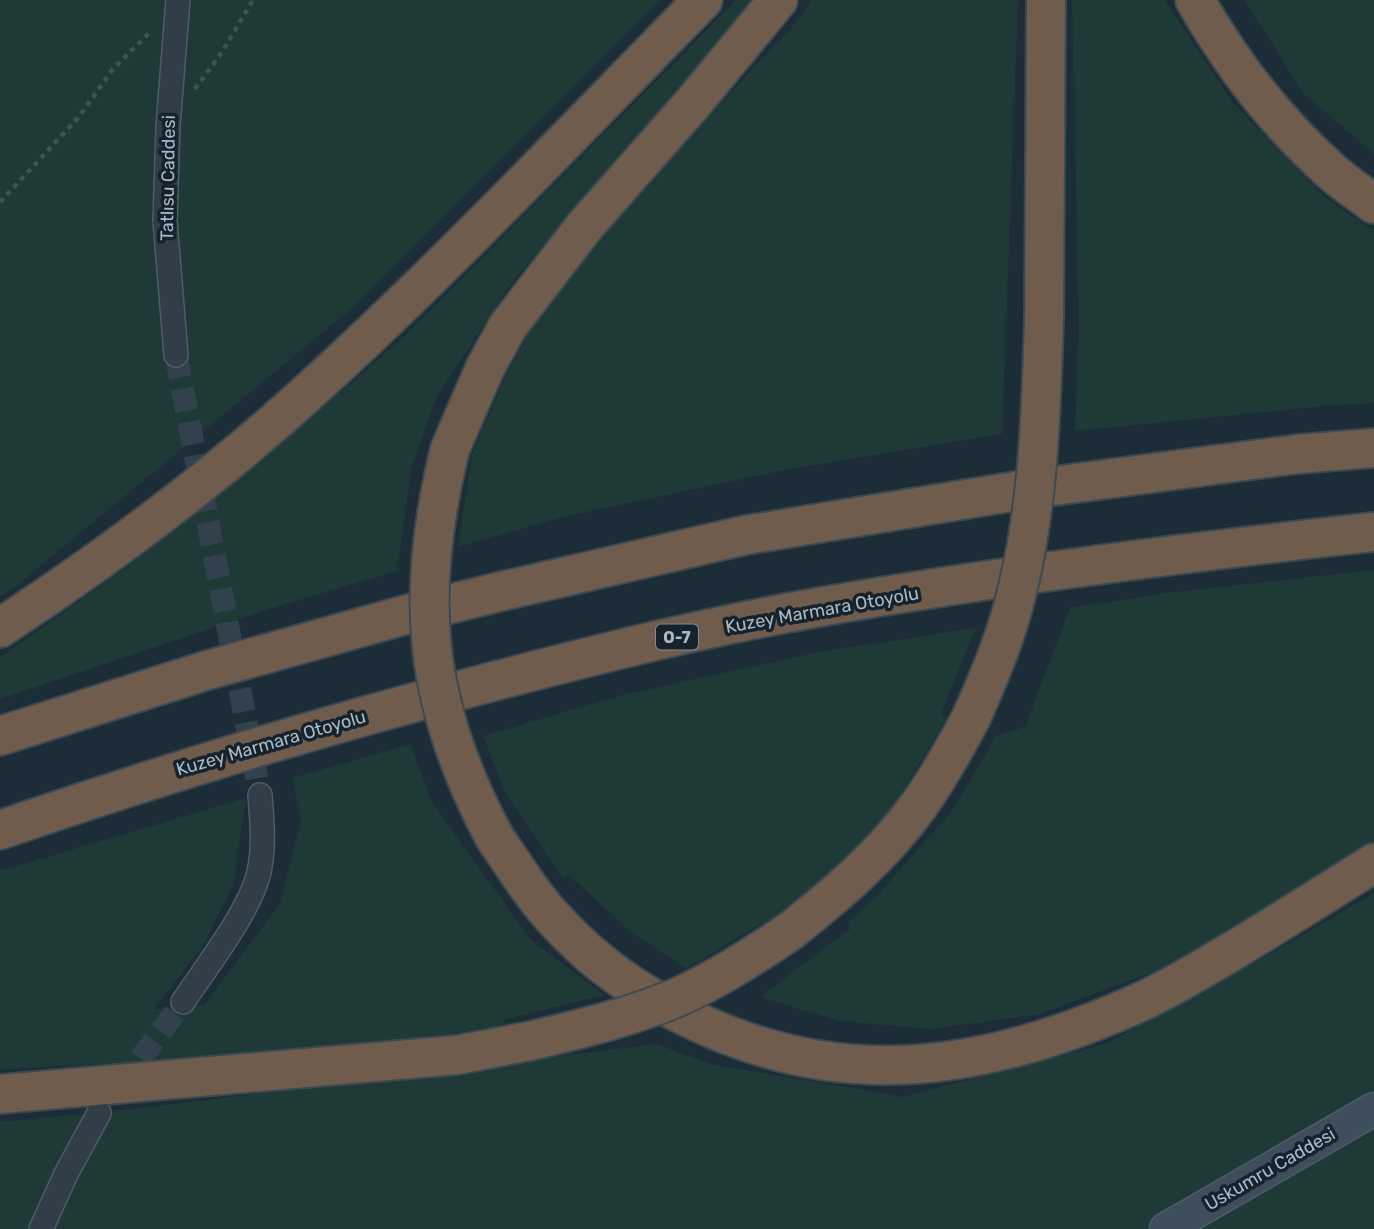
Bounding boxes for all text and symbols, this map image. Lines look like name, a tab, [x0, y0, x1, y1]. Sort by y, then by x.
street label: Tatlısu Caddesi	[156, 115, 180, 241]
street label: Kuzey Marmara Otoyolu	[723, 582, 921, 638]
road number: O-7	[656, 624, 698, 650]
street label: Kuzey Marmara Otoyolu	[174, 705, 368, 781]
street label: Uskumru Caddesi	[1201, 1123, 1339, 1215]

